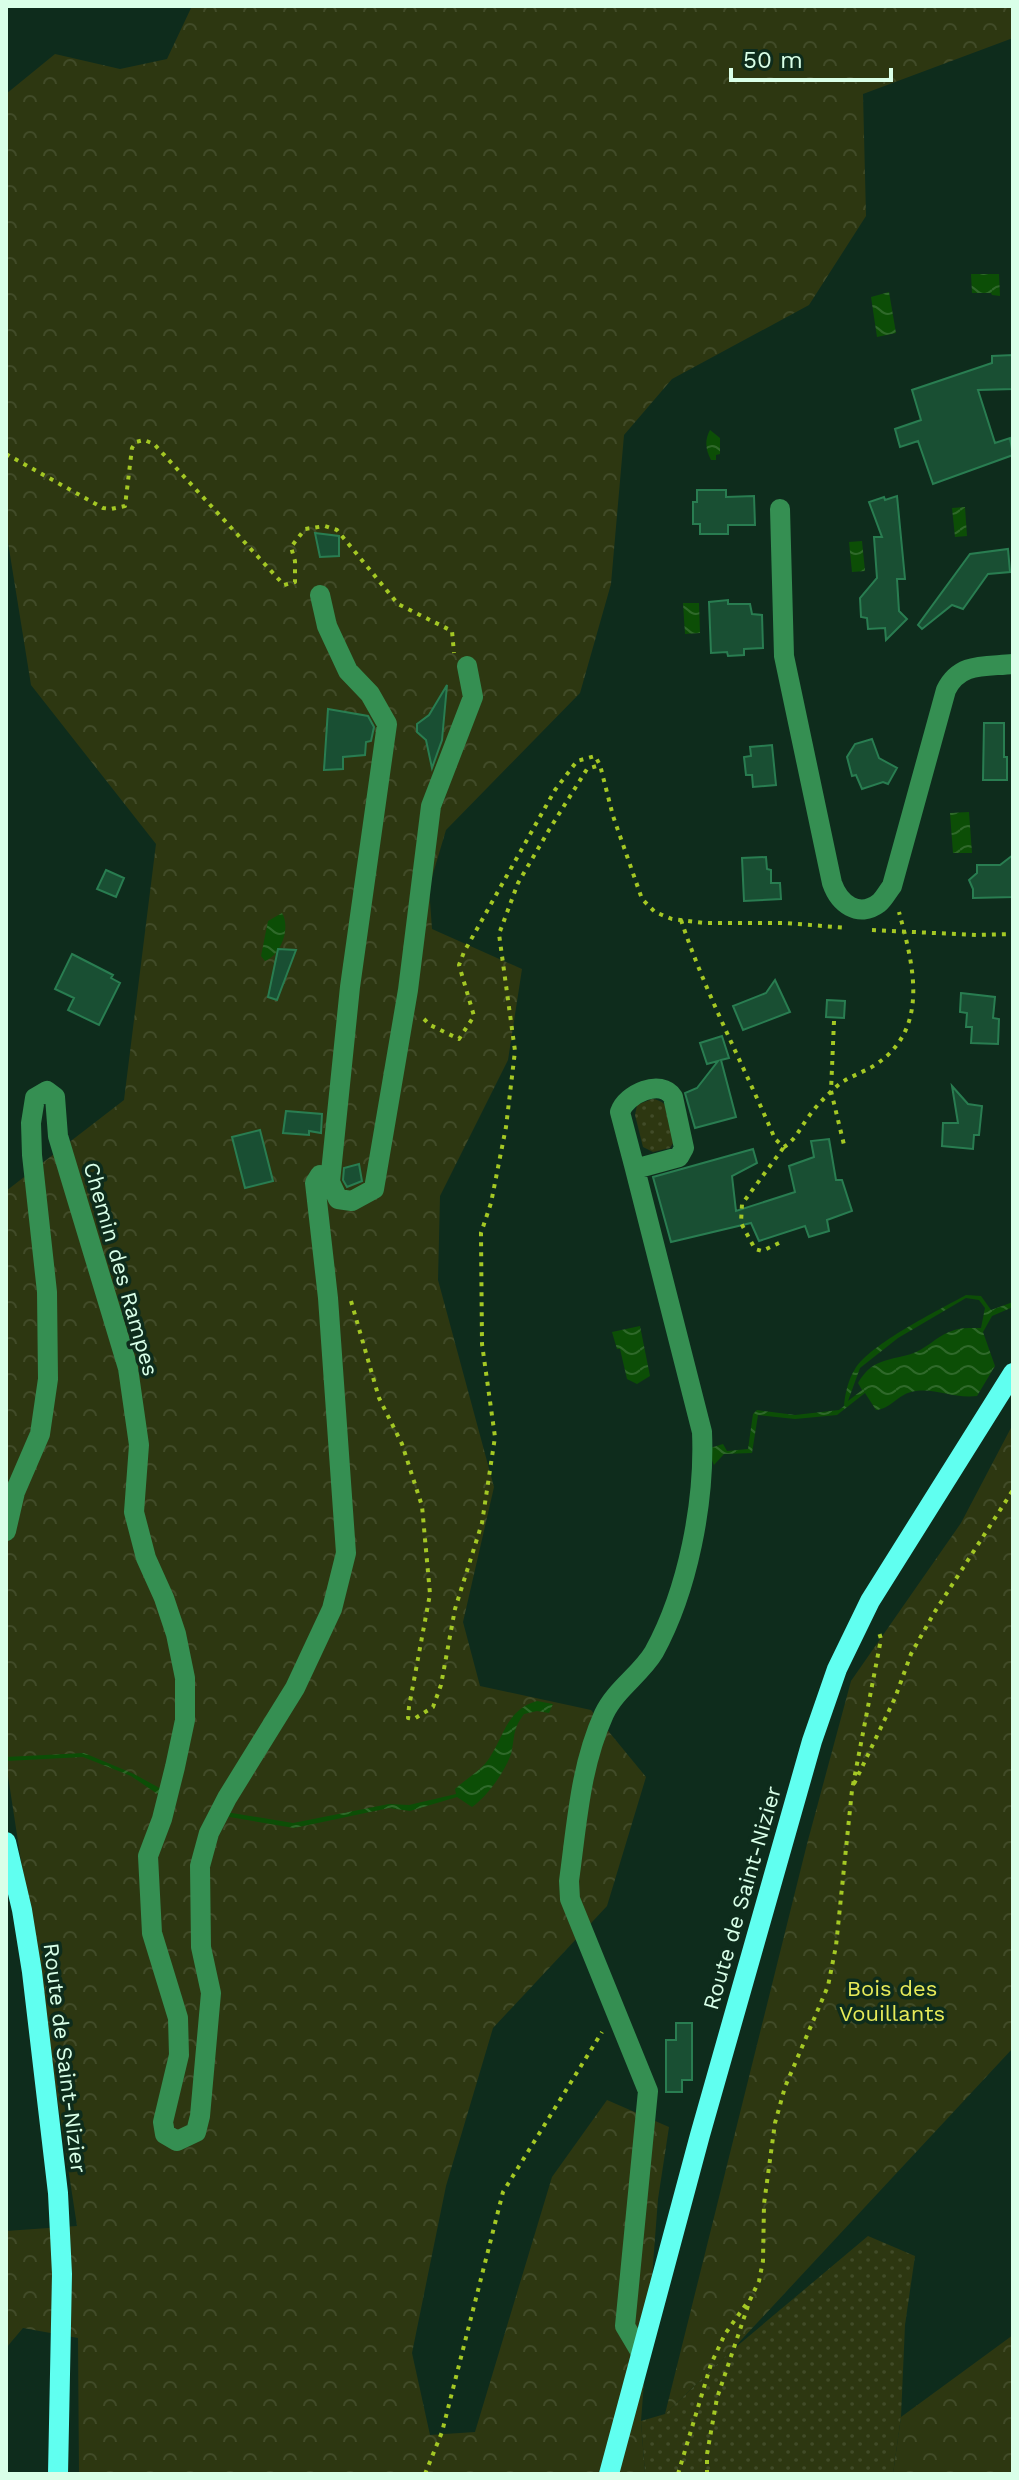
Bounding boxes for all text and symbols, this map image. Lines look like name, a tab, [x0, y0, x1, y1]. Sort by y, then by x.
scale bar	[731, 32, 891, 82]
text: 50 m	[743, 46, 803, 74]
street label: Chemin des Rampes	[79, 1159, 163, 1379]
street label: Route de Saint-Nizier	[698, 1783, 786, 2013]
street label: Route de Saint-Nizier	[38, 1942, 92, 2174]
park label: Bois des Vouillants	[839, 1976, 945, 2026]

